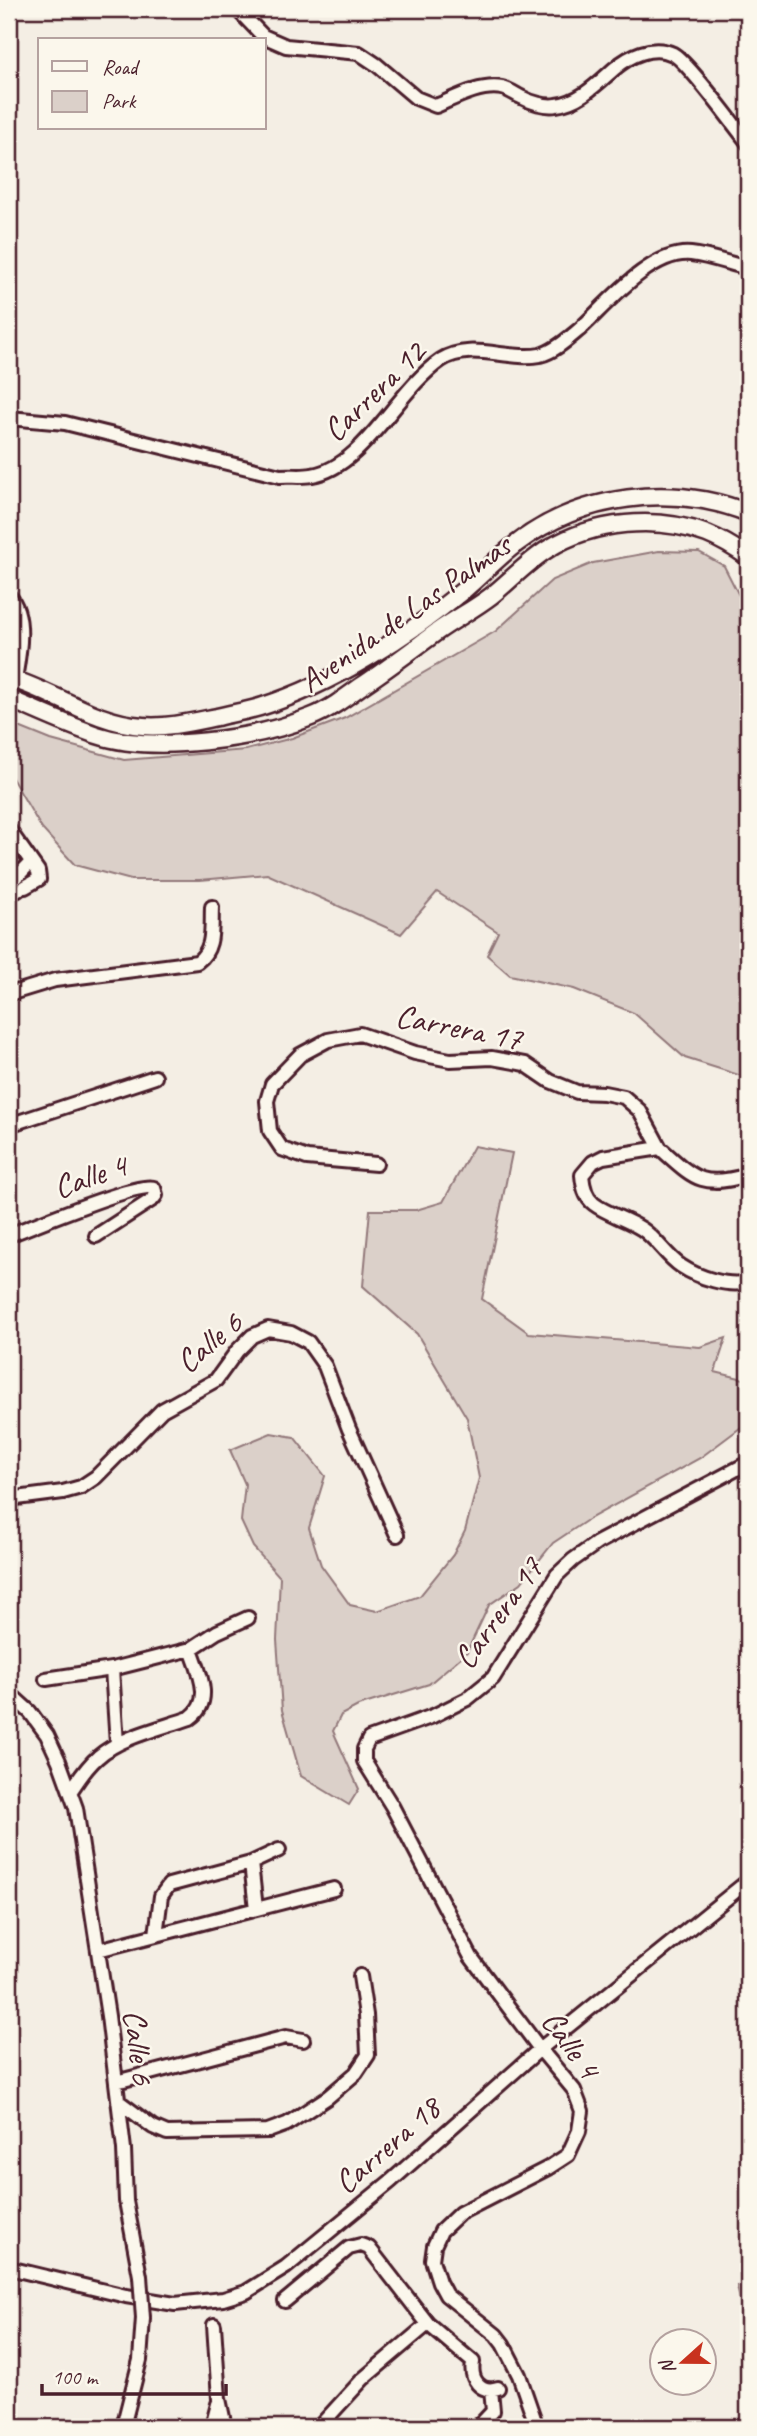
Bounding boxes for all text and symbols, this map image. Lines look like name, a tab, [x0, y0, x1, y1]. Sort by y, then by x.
legend	[38, 38, 266, 130]
text: Road	[102, 54, 141, 80]
text: Park	[102, 88, 137, 114]
street label: Carrera 12	[314, 329, 437, 450]
street label: Avenida de Las Palmas	[291, 523, 521, 702]
street label: Carrera 17	[392, 994, 528, 1060]
street label: Calle 4	[48, 1143, 135, 1208]
street label: Calle 6	[167, 1301, 252, 1382]
street label: Carrera 17	[444, 1547, 554, 1677]
street label: Calle 4	[532, 2001, 612, 2089]
street label: Calle 6	[114, 2007, 165, 2088]
street label: Carrera 18	[325, 2085, 451, 2203]
north arrow	[648, 2328, 718, 2398]
scale bar	[42, 2352, 226, 2396]
text: N	[654, 2355, 681, 2378]
text: 100 m	[52, 2364, 99, 2390]

